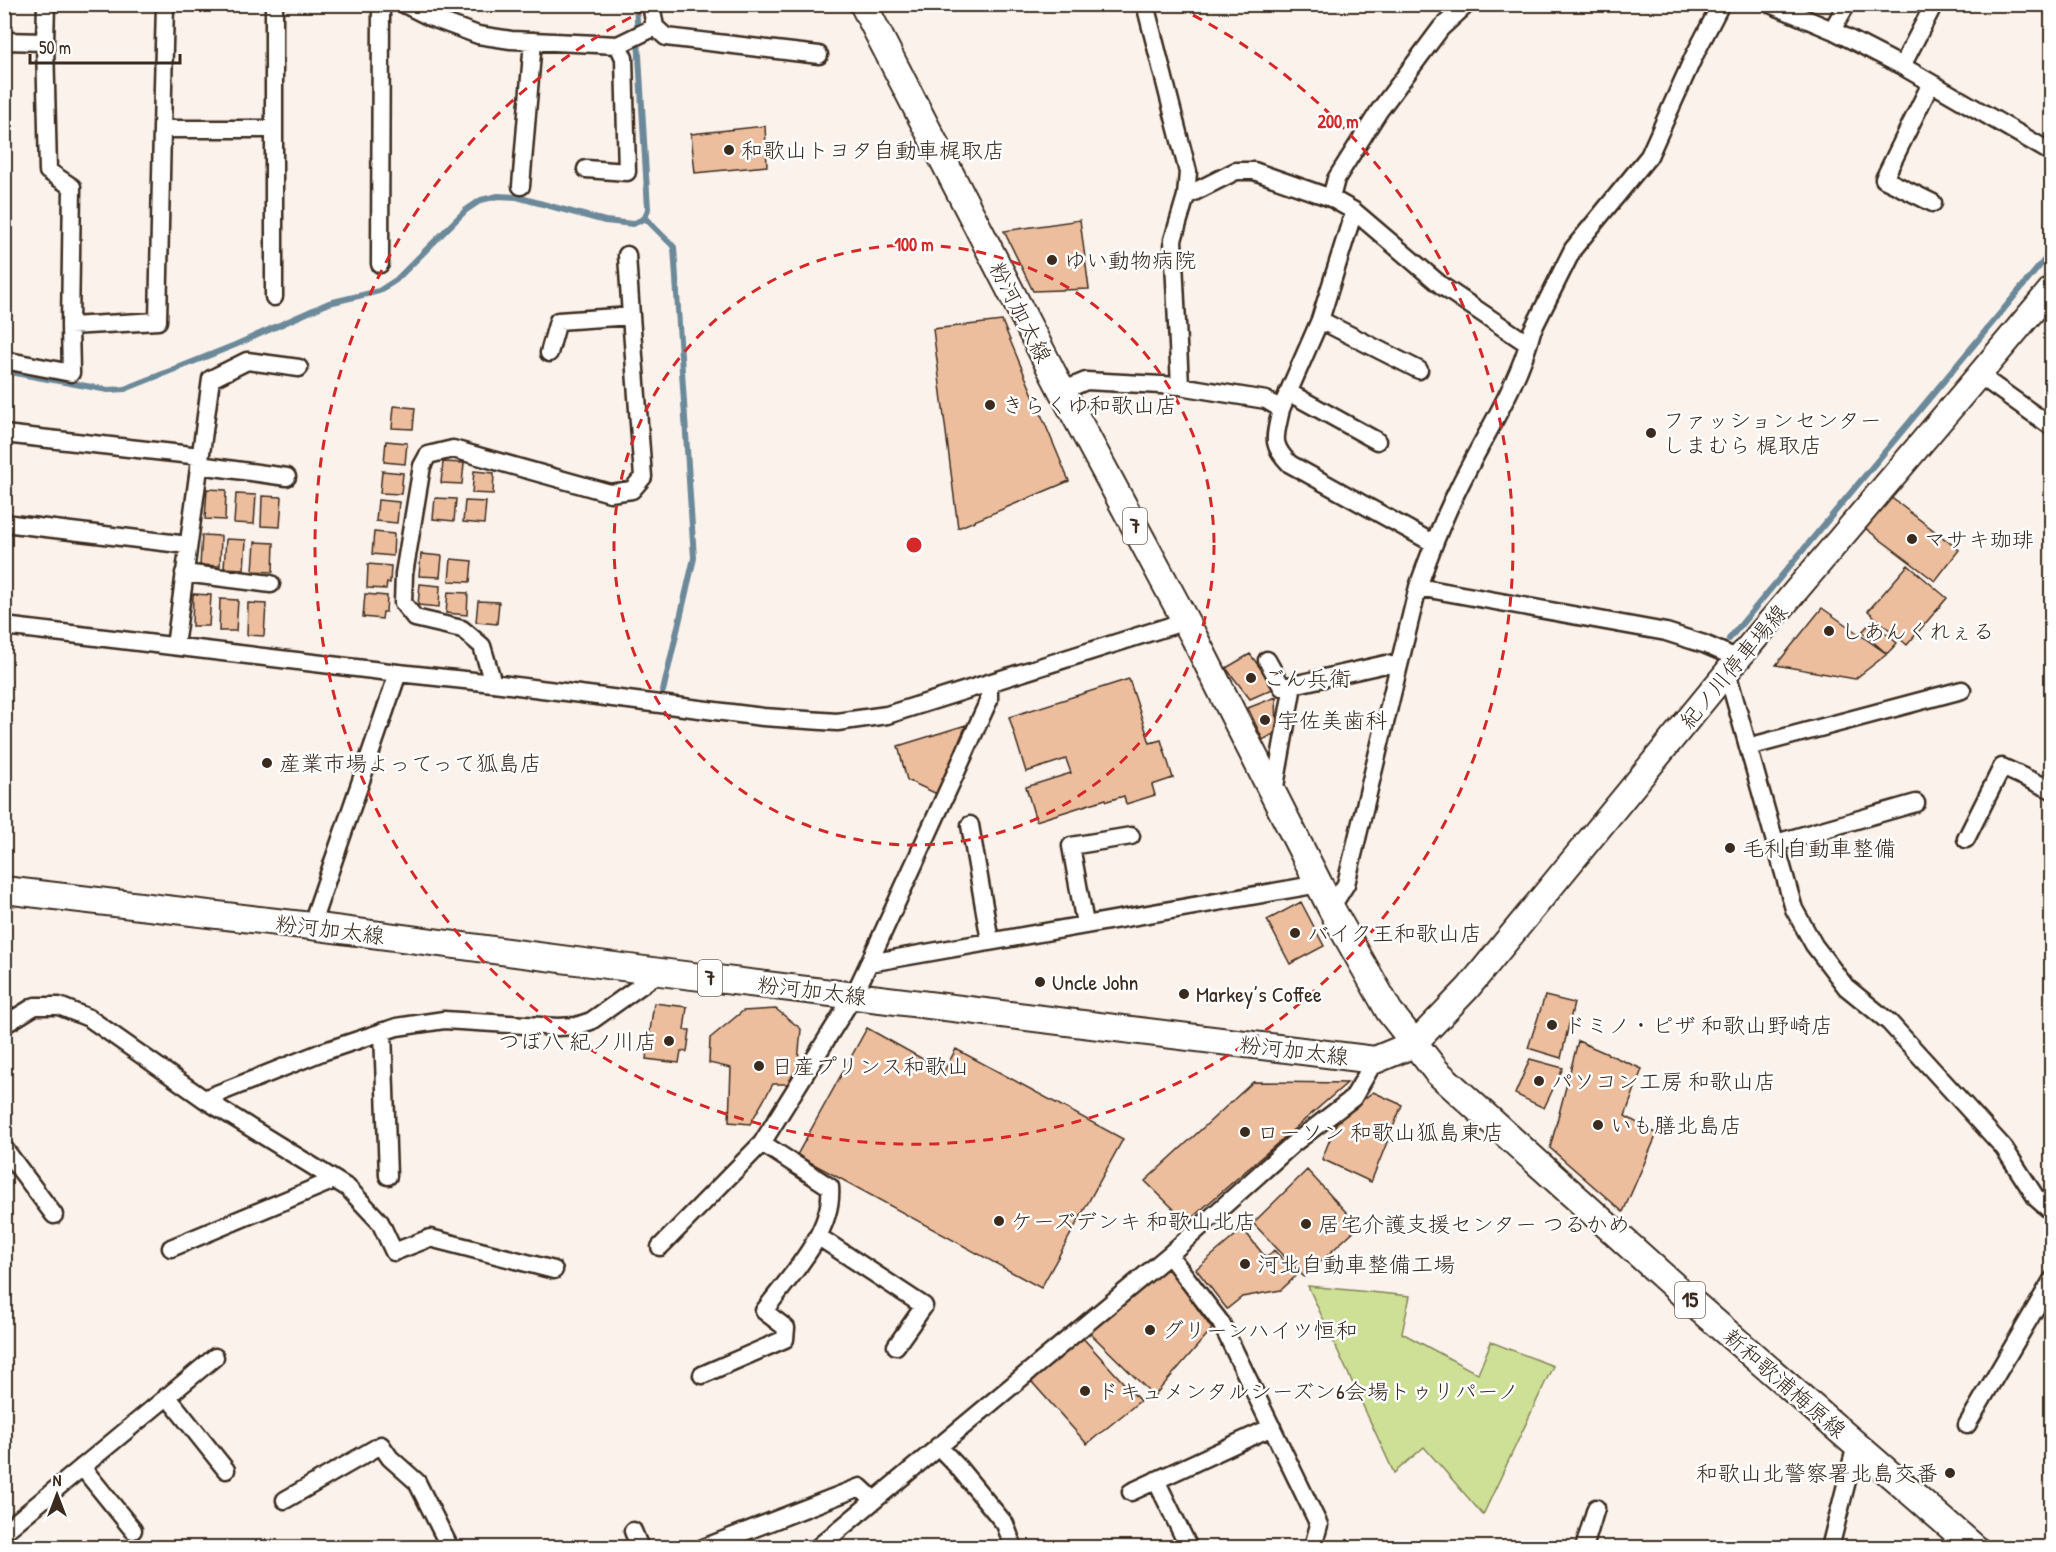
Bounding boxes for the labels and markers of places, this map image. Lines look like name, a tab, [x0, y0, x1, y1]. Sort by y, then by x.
place label: 和歌山トヨタ自動車梶取店	[741, 135, 1005, 165]
marker: 和歌山トヨタ自動車梶取店	[722, 143, 736, 157]
place label: ゆい動物病院	[1064, 245, 1196, 275]
marker: ゆい動物病院	[1045, 253, 1059, 267]
place label: きらくゆ和歌山店	[1002, 390, 1177, 420]
marker: きらくゆ和歌山店	[983, 398, 997, 412]
place label: ファッションセンター しまむら 梶取店	[1663, 405, 1882, 460]
marker: ファッションセンター しまむら 梶取店	[1644, 426, 1658, 440]
place label: マサキ珈琲	[1924, 524, 2034, 554]
marker: マサキ珈琲	[1905, 532, 1919, 546]
centre of rings	[904, 535, 924, 555]
place label: しあんくれぇる	[1841, 616, 1995, 646]
marker: しあんくれぇる	[1822, 624, 1836, 638]
place label: ごん兵衛	[1263, 663, 1351, 693]
marker: ごん兵衛	[1244, 671, 1258, 685]
place label: 宇佐美歯科	[1277, 705, 1387, 735]
marker: 宇佐美歯科	[1258, 713, 1272, 727]
place label: 産業市場よってって狐島店	[279, 748, 542, 778]
marker: 産業市場よってって狐島店	[260, 756, 274, 770]
place label: 毛利自動車整備	[1742, 833, 1896, 863]
marker: 毛利自動車整備	[1723, 841, 1737, 855]
place label: バイク王和歌山店	[1307, 918, 1482, 948]
marker: バイク王和歌山店	[1288, 926, 1302, 940]
place label: Uncle John	[1052, 967, 1138, 997]
marker: Uncle John	[1033, 975, 1047, 989]
place label: Markey’s Coffee	[1196, 979, 1322, 1009]
marker: Markey’s Coffee	[1177, 987, 1191, 1001]
place label: ドミノ・ピザ 和歌山野崎店	[1564, 1010, 1833, 1040]
marker: ドミノ・ピザ 和歌山野崎店	[1545, 1018, 1559, 1032]
place label: つぼ八 紀ノ川店	[498, 1026, 657, 1056]
marker: つぼ八 紀ノ川店	[662, 1034, 676, 1048]
place label: 日産プリンス和歌山	[771, 1051, 969, 1081]
marker: 日産プリンス和歌山	[752, 1059, 766, 1073]
place label: パソコン工房 和歌山店	[1551, 1066, 1776, 1096]
marker: パソコン工房 和歌山店	[1532, 1074, 1546, 1088]
place label: いも膳北島店	[1610, 1110, 1742, 1140]
place label: ローソン 和歌山狐島東店	[1257, 1117, 1504, 1147]
marker: いも膳北島店	[1591, 1118, 1605, 1132]
marker: ローソン 和歌山狐島東店	[1238, 1125, 1252, 1139]
place label: ケーズデンキ 和歌山北店	[1011, 1206, 1256, 1236]
place label: 居宅介護支援センター つるかめ	[1318, 1209, 1630, 1239]
marker: ケーズデンキ 和歌山北店	[992, 1214, 1006, 1228]
marker: 居宅介護支援センター つるかめ	[1299, 1217, 1313, 1231]
place label: 河北自動車整備工場	[1257, 1249, 1455, 1279]
marker: 河北自動車整備工場	[1238, 1257, 1252, 1271]
place label: グリーンハイツ恒和	[1162, 1315, 1358, 1345]
marker: グリーンハイツ恒和	[1143, 1323, 1157, 1337]
place label: ドキュメンタルシーズン6会場トゥリパーノ	[1097, 1376, 1519, 1406]
marker: ドキュメンタルシーズン6会場トゥリパーノ	[1078, 1384, 1092, 1398]
place label: 和歌山北警察署北島交番	[1696, 1458, 1938, 1488]
marker: 和歌山北警察署北島交番	[1943, 1466, 1957, 1480]

